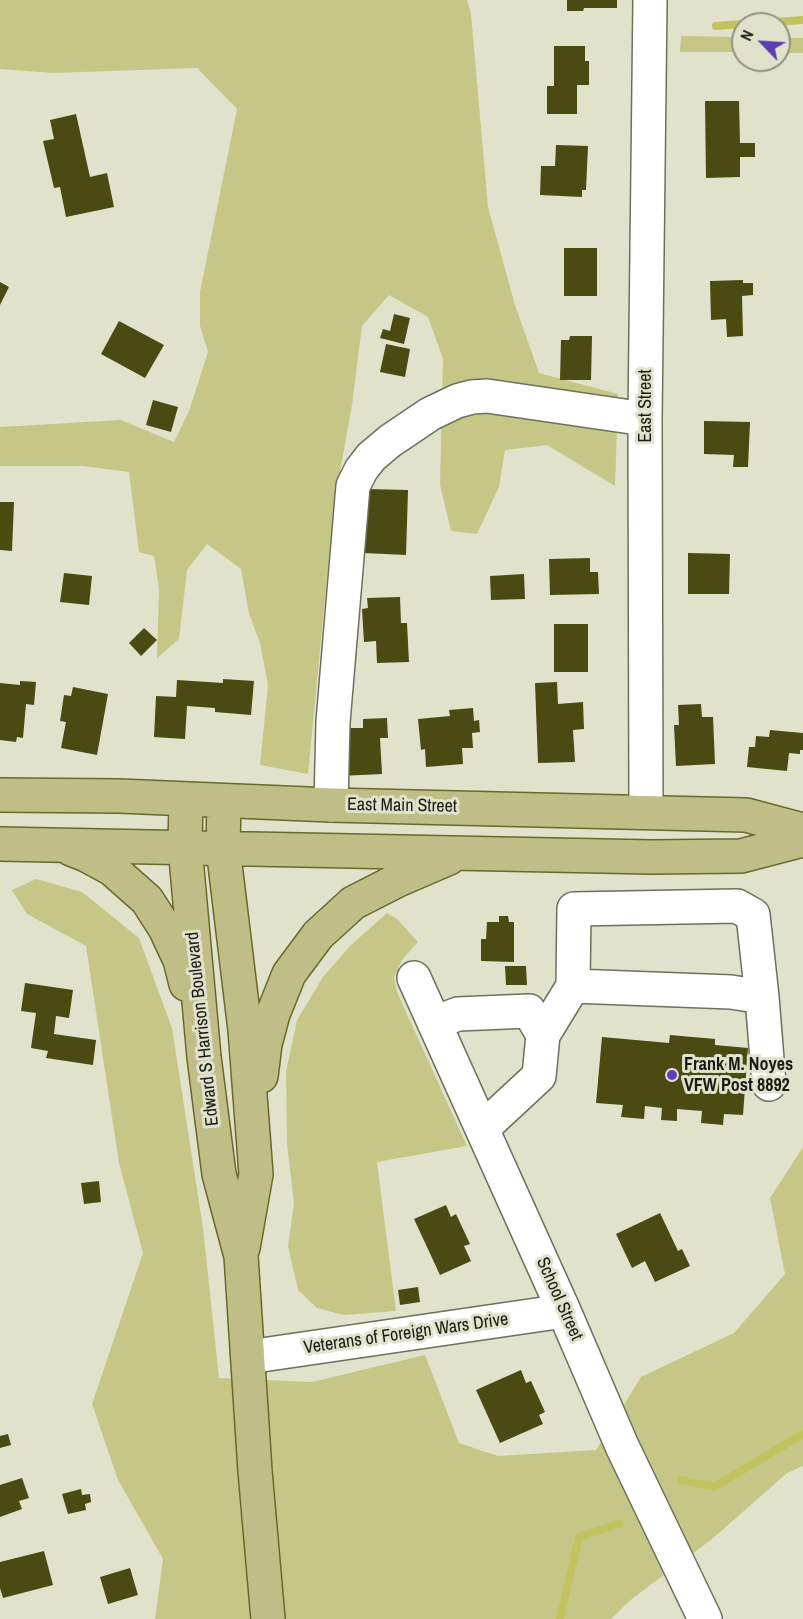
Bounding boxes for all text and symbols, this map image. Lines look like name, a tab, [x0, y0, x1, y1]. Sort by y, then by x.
north arrow	[731, 12, 791, 72]
text: N	[735, 26, 758, 44]
street label: East Street	[635, 369, 657, 443]
street label: East Main Street	[347, 794, 457, 818]
street label: Edward S Harrison Boulevard	[182, 931, 224, 1127]
place label: Frank M. Noyes VFW Post 8892	[684, 1054, 793, 1096]
marker: Frank M. Noyes VFW Post 8892	[665, 1068, 679, 1082]
street label: School Street	[531, 1254, 587, 1344]
street label: Veterans of Foreign Wars Drive	[302, 1309, 510, 1359]

